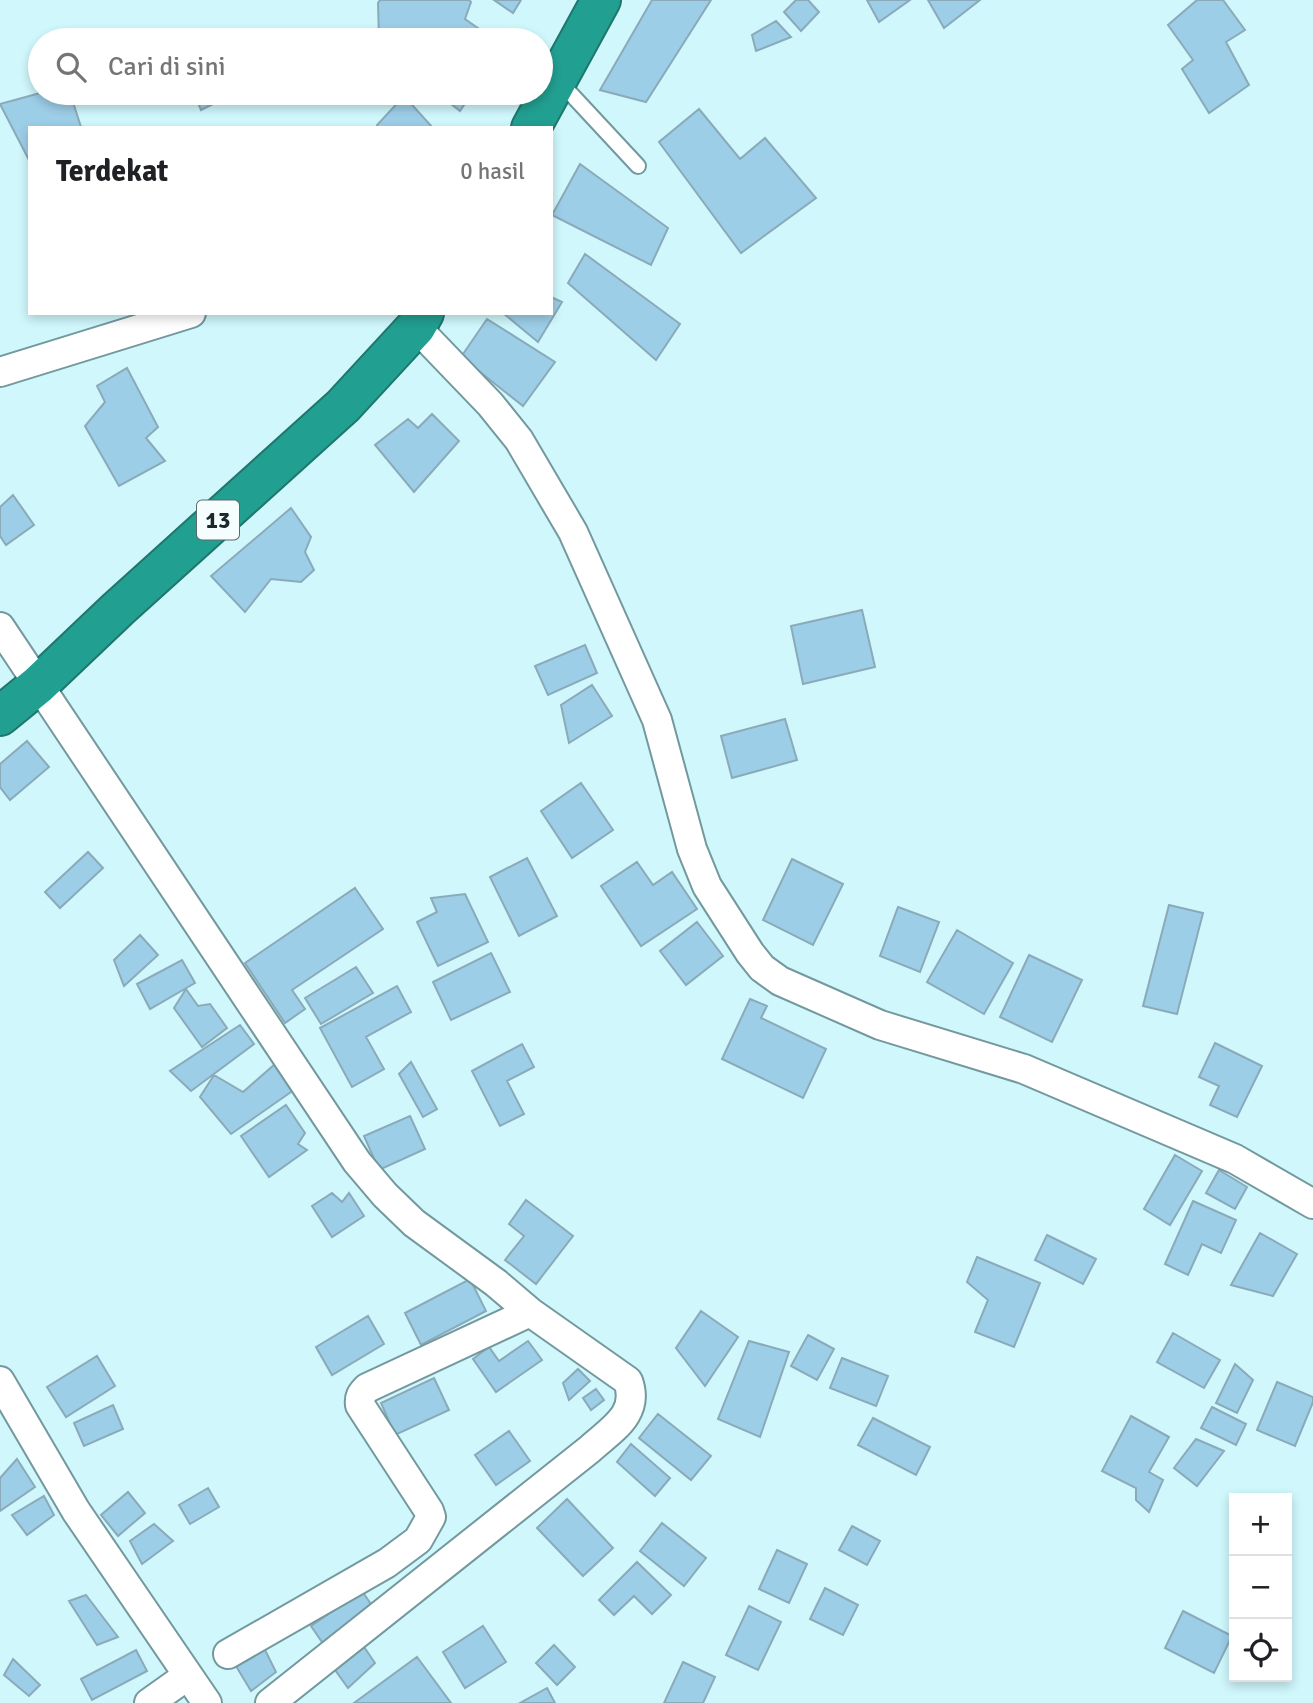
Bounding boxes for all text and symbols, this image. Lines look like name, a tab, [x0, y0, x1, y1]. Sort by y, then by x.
search box	[28, 28, 553, 105]
icon: search	[52, 48, 90, 86]
text: Cari di sini	[108, 51, 226, 83]
text: Terdekat	[56, 153, 168, 190]
text: 0 hasil	[460, 157, 525, 186]
road number: 13	[197, 500, 239, 540]
map controls	[1229, 1493, 1292, 1682]
button: +	[1229, 1493, 1292, 1556]
button: −	[1229, 1556, 1292, 1619]
button: locate	[1229, 1619, 1292, 1682]

